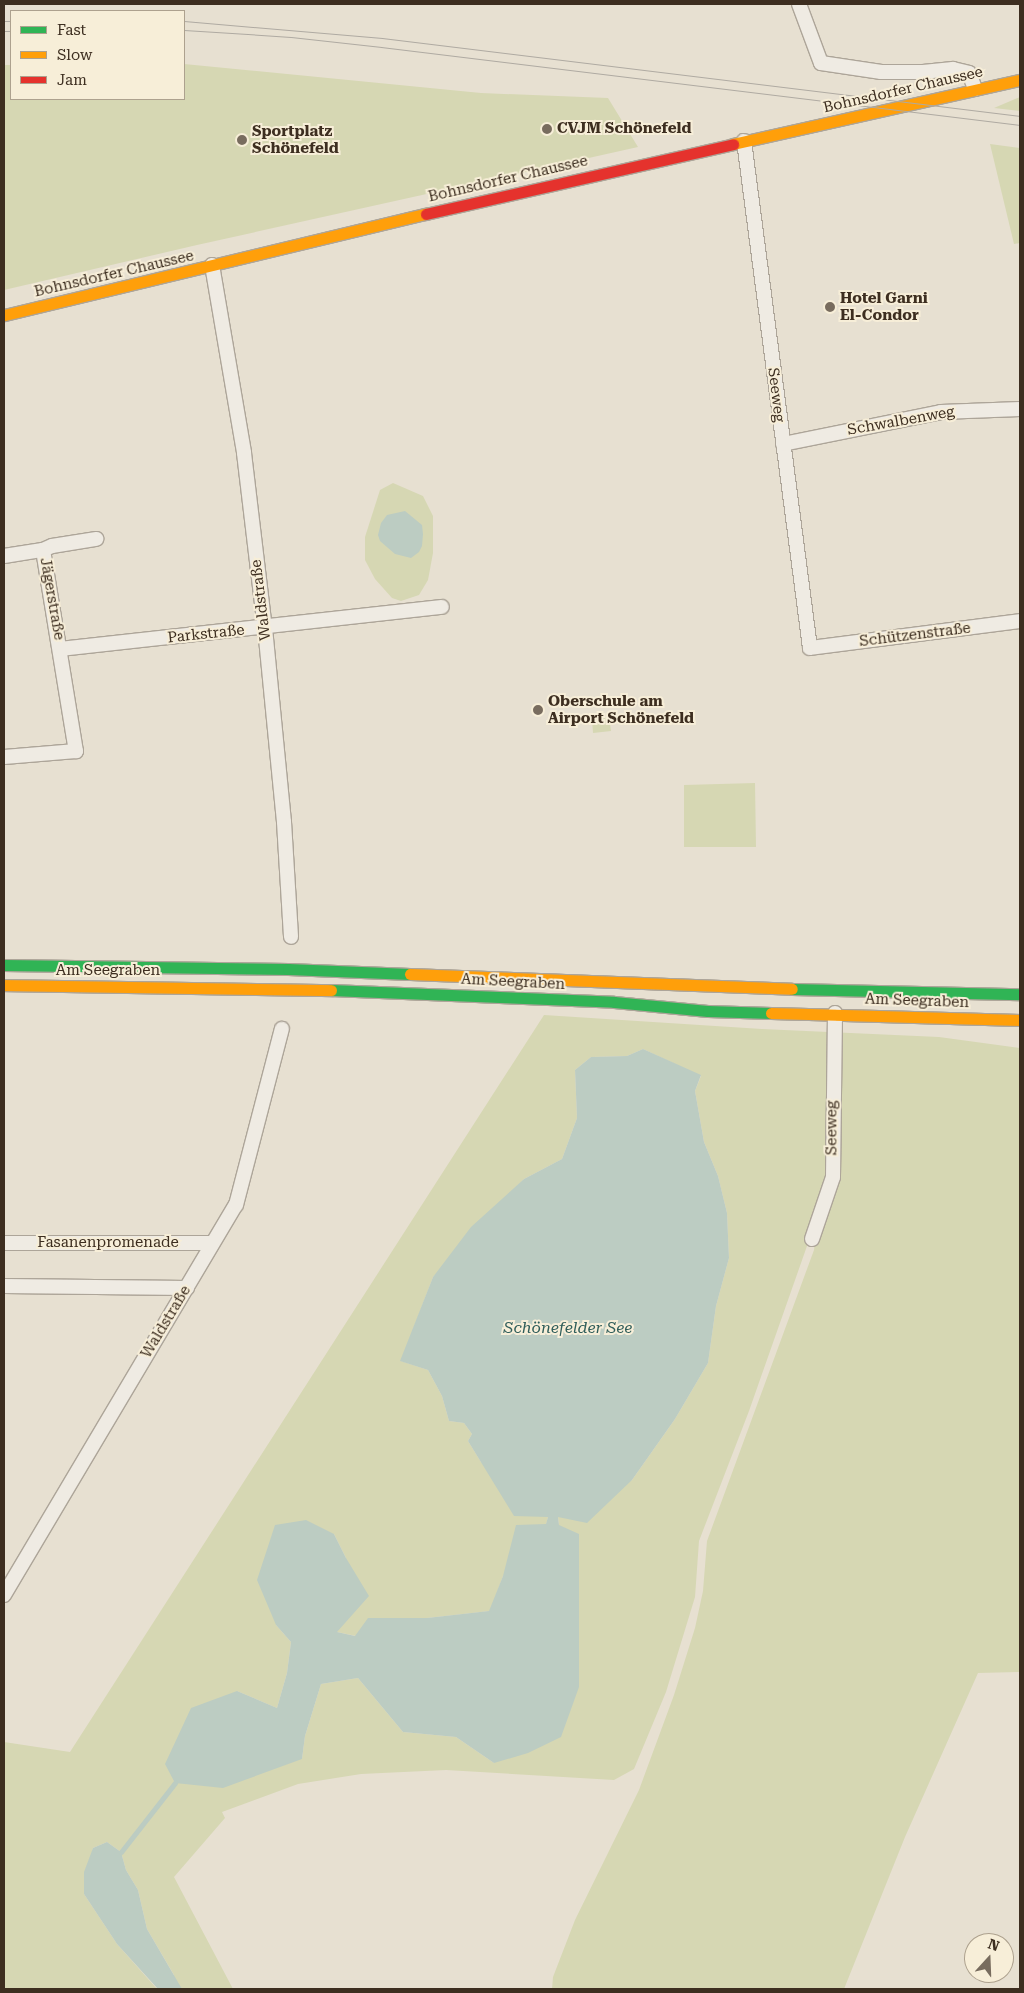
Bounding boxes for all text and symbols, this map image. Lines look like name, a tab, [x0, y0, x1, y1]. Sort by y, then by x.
legend	[10, 10, 185, 100]
text: Fast	[57, 21, 86, 39]
text: Slow	[57, 46, 92, 64]
street label: Bohnsdorfer Chaussee	[821, 63, 985, 117]
text: Jam	[57, 71, 87, 89]
place label: CVJM Schönefeld	[557, 120, 691, 138]
place label: Sportplatz Schönefeld	[252, 122, 339, 157]
marker: CVJM Schönefeld	[541, 123, 553, 135]
marker: Sportplatz Schönefeld	[236, 134, 248, 146]
street label: Bohnsdorfer Chaussee	[426, 152, 590, 206]
street label: Bohnsdorfer Chaussee	[32, 247, 196, 301]
place label: Hotel Garni El-Condor	[840, 289, 928, 324]
marker: Hotel Garni El-Condor	[824, 301, 836, 313]
street label: Seeweg	[764, 367, 788, 423]
street label: Schwalbenweg	[846, 403, 956, 439]
street label: Jägerstraße	[36, 556, 68, 642]
street label: Waldstraße	[247, 558, 275, 642]
street label: Schützenstraße	[858, 619, 972, 651]
street label: Parkstraße	[167, 621, 245, 647]
place label: Oberschule am Airport Schönefeld	[548, 692, 694, 727]
marker: Oberschule am Airport Schönefeld	[532, 704, 544, 716]
street label: Am Seegraben	[56, 962, 160, 980]
street label: Am Seegraben	[460, 970, 566, 994]
street label: Am Seegraben	[865, 990, 969, 1012]
street label: Seeweg	[823, 1101, 841, 1155]
street label: Fasanenpromenade	[37, 1234, 179, 1252]
street label: Waldstraße	[137, 1282, 195, 1362]
water label: Schönefelder See	[504, 1318, 632, 1338]
north arrow	[964, 1933, 1014, 1983]
text: N	[986, 1935, 1002, 1954]

